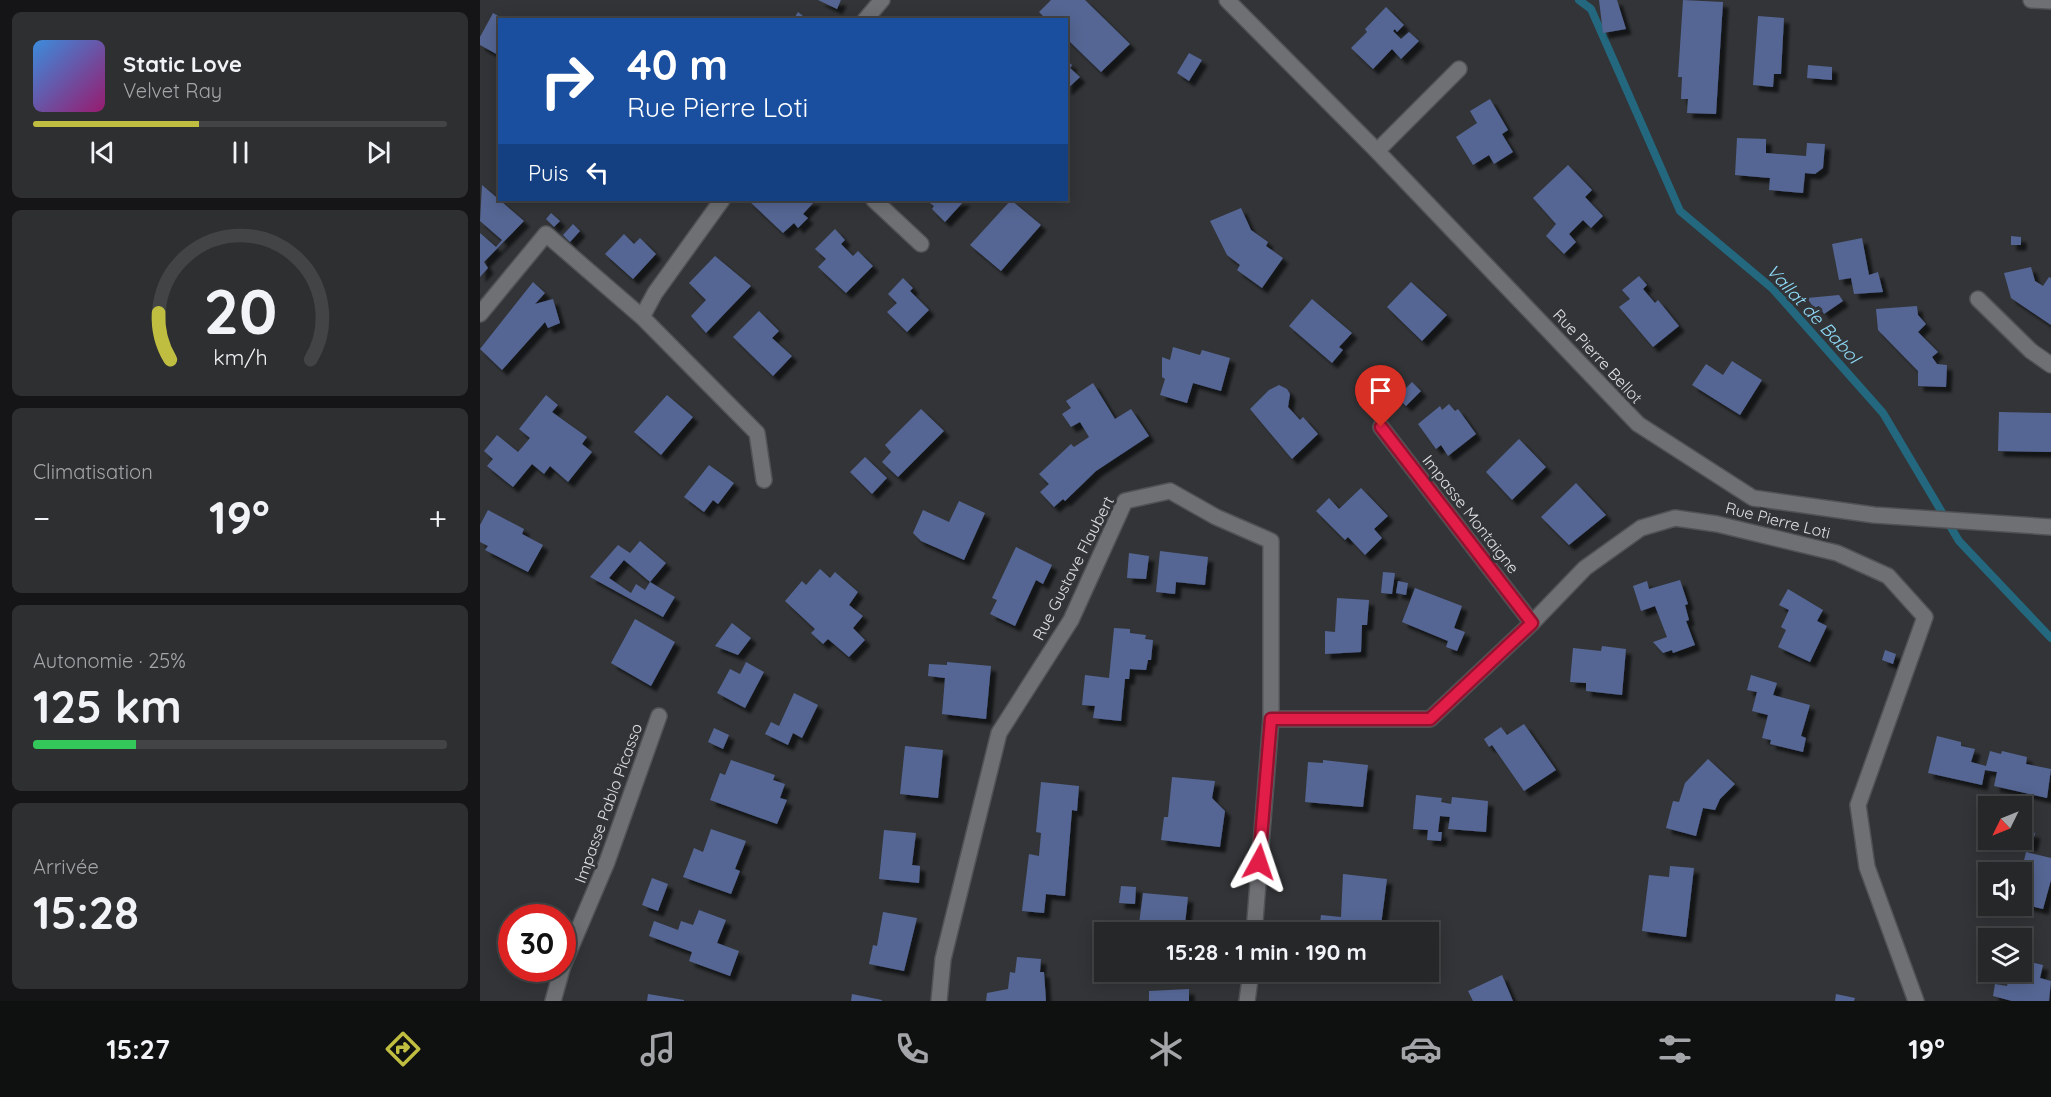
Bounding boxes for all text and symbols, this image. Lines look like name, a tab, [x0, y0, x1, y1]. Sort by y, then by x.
text: 40 m	[627, 38, 728, 91]
icon: right	[528, 42, 606, 120]
text: Static Love	[123, 50, 242, 78]
text: Velvet Ray	[123, 78, 222, 103]
text: Rue Pierre Loti	[627, 90, 808, 124]
icon: previous	[86, 136, 119, 169]
icon: pause	[224, 136, 257, 169]
icon: next	[362, 136, 395, 169]
icon: left	[581, 156, 614, 189]
text: Puis	[528, 159, 569, 187]
water label: Vallat de Babol	[1762, 259, 1866, 369]
text: 20	[203, 272, 277, 350]
street label: Rue Pierre Bellot	[1549, 304, 1647, 408]
text: km/h	[213, 344, 267, 370]
pin	[1355, 365, 1406, 427]
icon: arrive	[1364, 374, 1397, 407]
street label: Impasse Montaigne	[1418, 451, 1524, 577]
text: Climatisation	[33, 459, 153, 484]
text: 19°	[209, 489, 270, 545]
street label: Rue Gustave Flaubert	[1028, 493, 1118, 643]
text: −	[33, 497, 50, 538]
text: +	[428, 497, 447, 538]
street label: Rue Pierre Loti	[1723, 497, 1833, 543]
text: Autonomie · 25%	[33, 648, 186, 673]
text: 125 km	[33, 678, 182, 734]
street label: Impasse Pablo Picasso	[570, 720, 646, 886]
north arrow	[1978, 796, 2032, 850]
map controls	[1978, 796, 2032, 982]
position arrow	[1227, 830, 1291, 894]
text: Arrivée	[33, 854, 99, 879]
button: sound	[1978, 862, 2032, 916]
text: 15:28	[33, 884, 139, 940]
speed limit sign: 30	[498, 904, 576, 982]
button: layers	[1978, 928, 2032, 982]
text: 15:28 · 1 min · 190 m	[1166, 938, 1367, 966]
icon: directions	[382, 1028, 424, 1070]
icon: music	[637, 1028, 679, 1070]
icon: phone	[891, 1028, 933, 1070]
icon: climate	[1145, 1028, 1187, 1070]
icon: car	[1400, 1028, 1442, 1070]
icon: filters	[1654, 1028, 1696, 1070]
text: 15:27	[106, 1032, 170, 1066]
text: 19°	[1908, 1032, 1945, 1066]

